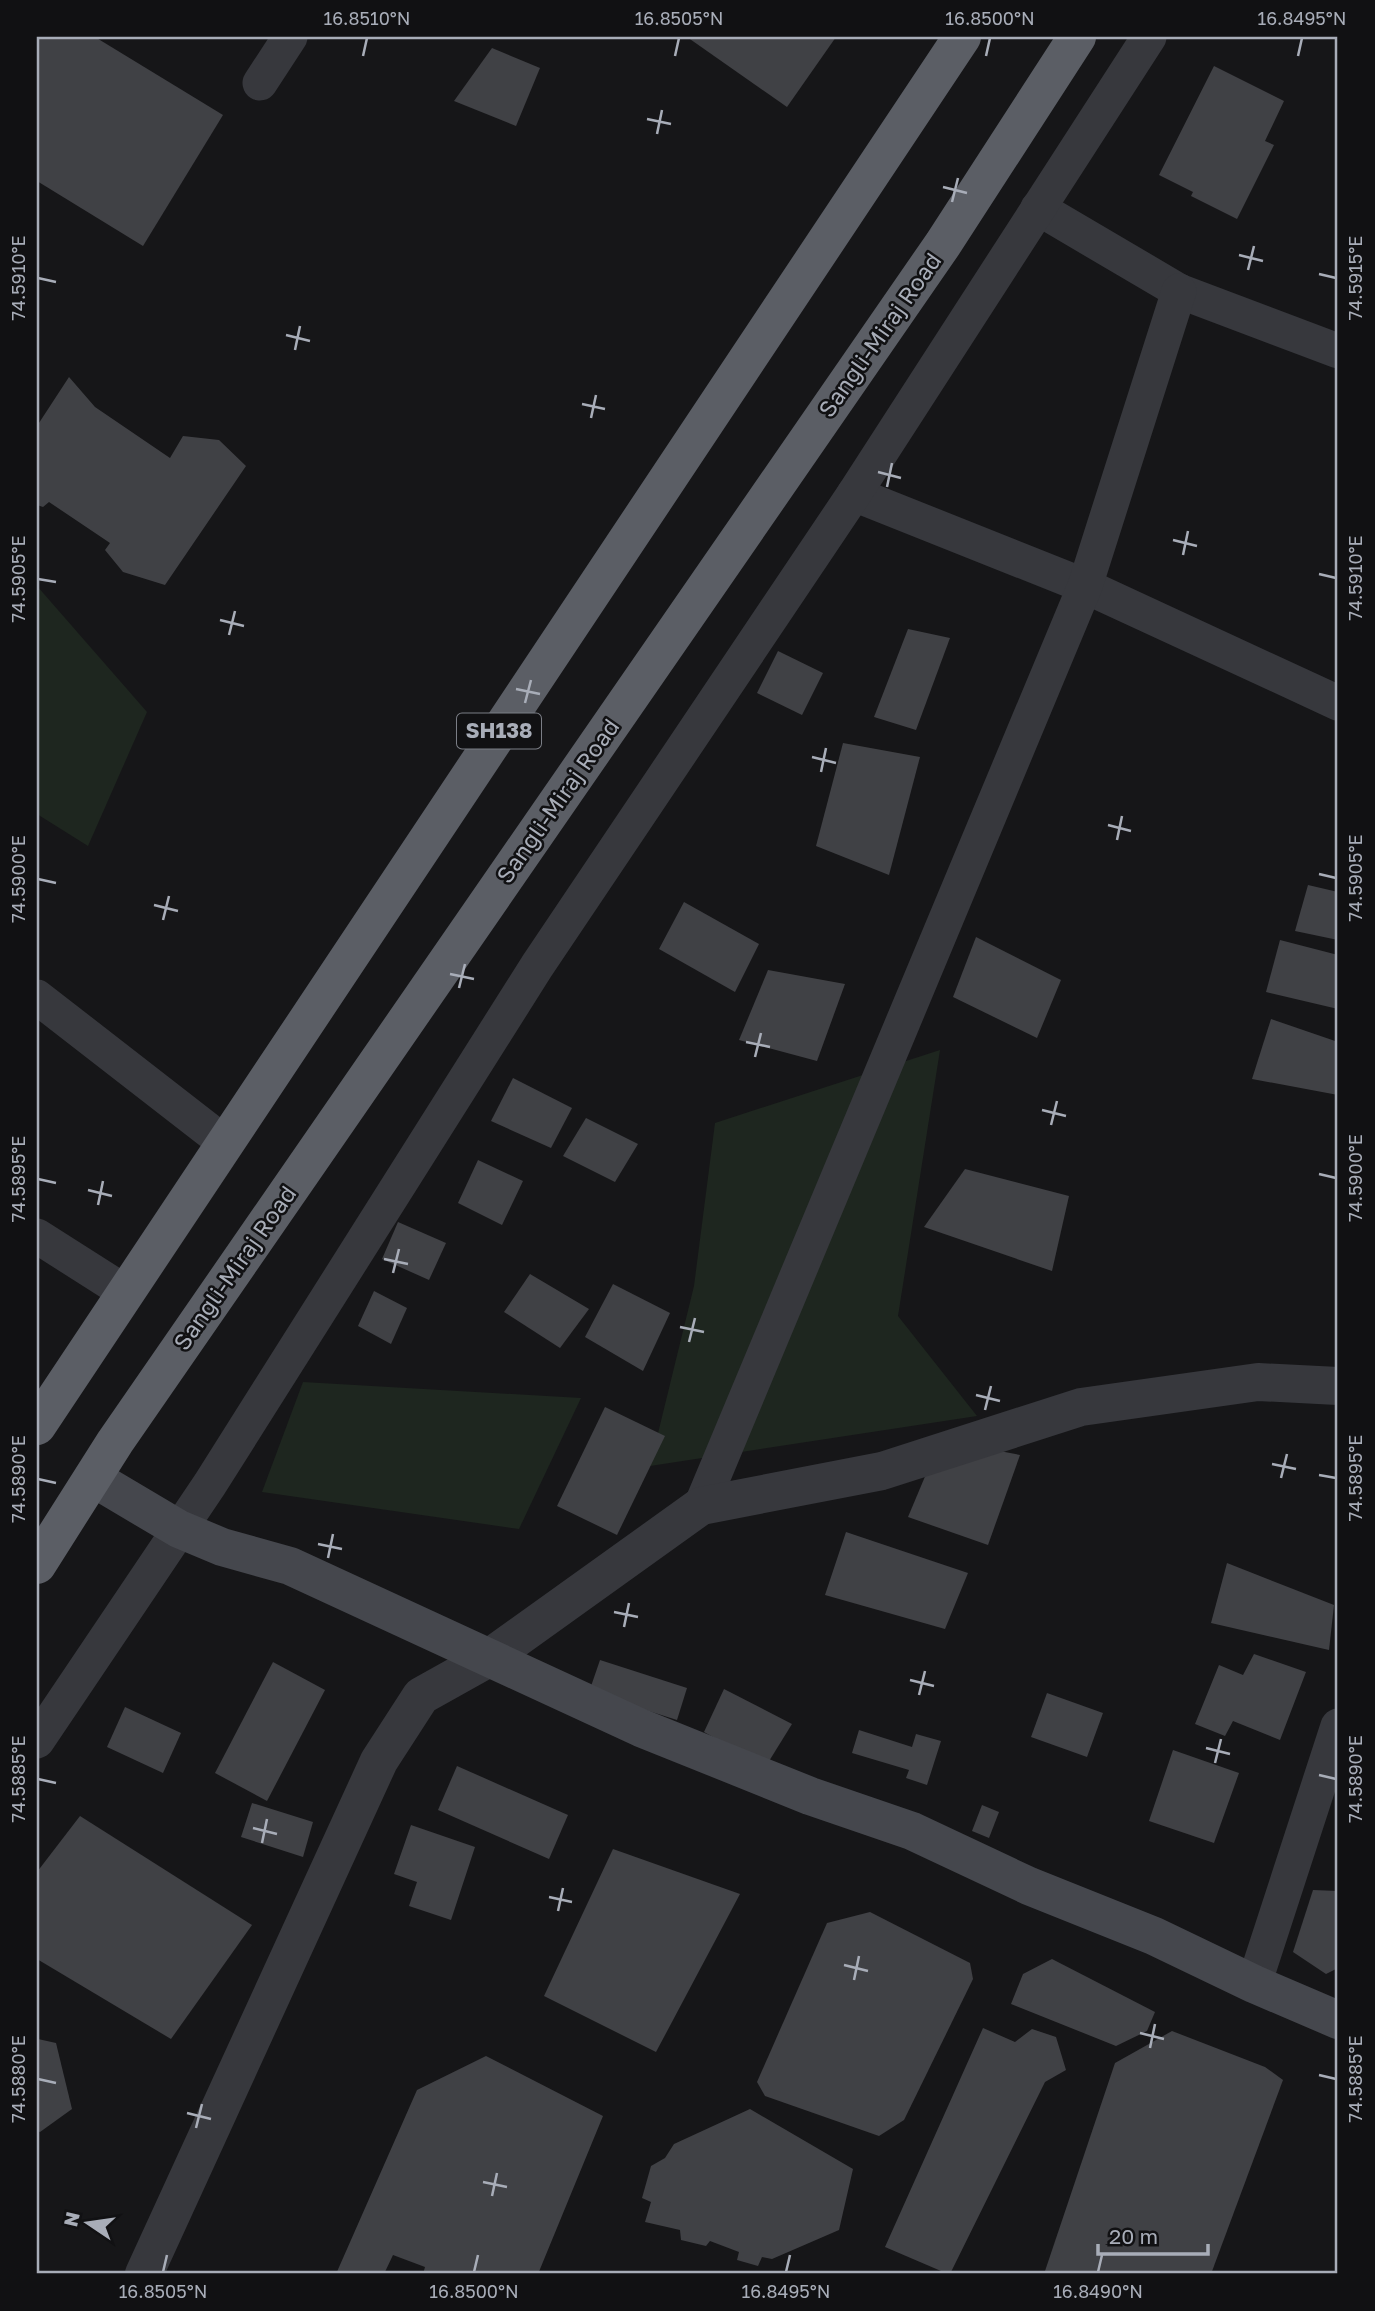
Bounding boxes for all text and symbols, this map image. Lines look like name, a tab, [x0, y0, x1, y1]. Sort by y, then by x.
text: 16.8510°N	[323, 7, 411, 29]
text: 16.8505°N	[635, 7, 723, 29]
text: 16.8500°N	[945, 7, 1035, 29]
text: 16.8495°N	[1257, 7, 1347, 29]
text: 74.5910°E	[7, 235, 29, 321]
text: 74.5915°E	[1344, 236, 1366, 320]
street label: Sangli-Miraj Road	[812, 247, 946, 422]
text: 74.5910°E	[1344, 535, 1366, 621]
text: 74.5905°E	[7, 536, 29, 622]
street label: Sangli-Miraj Road	[490, 713, 624, 888]
road number: SH138	[457, 714, 541, 748]
text: 74.5900°E	[7, 835, 29, 923]
text: 74.5905°E	[1344, 835, 1366, 921]
text: 74.5900°E	[1344, 1134, 1366, 1222]
text: 74.5895°E	[7, 1136, 29, 1222]
street label: Sangli-Miraj Road	[167, 1180, 301, 1355]
text: 74.5890°E	[7, 1435, 29, 1523]
text: 74.5895°E	[1344, 1435, 1366, 1521]
text: 74.5890°E	[1344, 1735, 1366, 1823]
text: 74.5885°E	[7, 1736, 29, 1822]
text: 74.5880°E	[7, 2035, 29, 2123]
text: 74.5885°E	[1344, 2036, 1366, 2122]
north arrow	[52, 2188, 122, 2258]
text: N	[58, 2209, 84, 2229]
scale bar	[1098, 2213, 1209, 2257]
text: 20 m	[1109, 2223, 1158, 2249]
text: 16.8505°N	[119, 2280, 207, 2302]
text: 16.8500°N	[429, 2280, 519, 2302]
text: 16.8495°N	[741, 2280, 831, 2302]
text: 16.8490°N	[1053, 2280, 1143, 2302]

